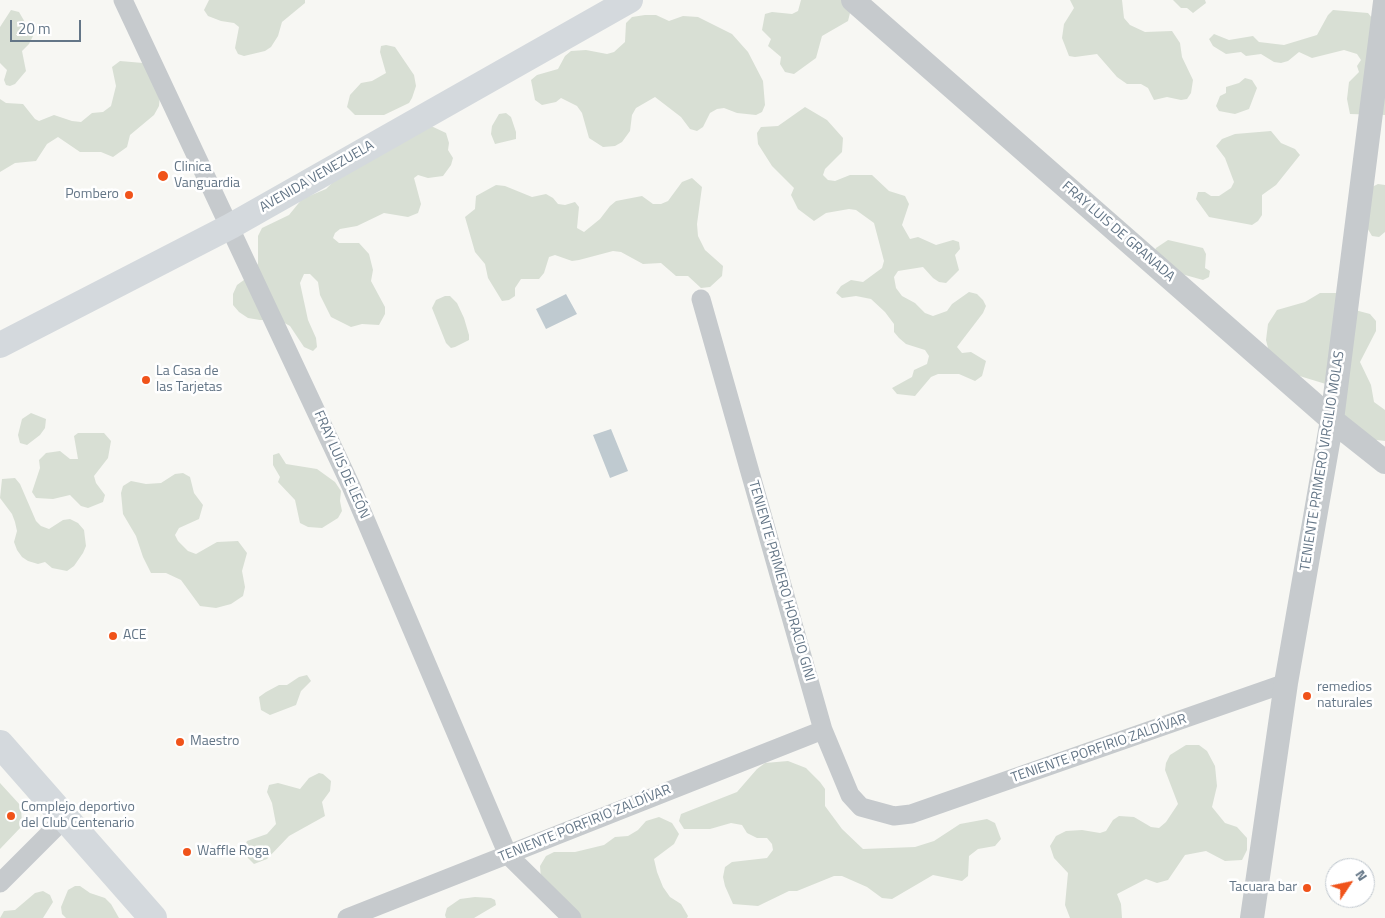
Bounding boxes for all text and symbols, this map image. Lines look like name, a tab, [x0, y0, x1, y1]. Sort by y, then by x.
scale bar	[12, 10, 84, 42]
text: 20 m	[18, 17, 51, 40]
street label: AVENIDA VENEZUELA	[257, 137, 377, 217]
place label: Clinica Vanguardia	[174, 160, 240, 192]
marker: Clinica Vanguardia	[156, 169, 170, 183]
street label: FRAY LUIS DE GRANADA	[1058, 178, 1178, 286]
place label: Pombero	[65, 187, 119, 203]
marker: Pombero	[123, 189, 135, 201]
street label: TENIENTE PRIMERO VIRGILIO MOLAS	[1297, 350, 1349, 572]
place label: La Casa de las Tarjetas	[156, 364, 222, 397]
marker: La Casa de las Tarjetas	[140, 374, 152, 386]
street label: FRAY LUIS DE LEÓN	[310, 408, 372, 522]
street label: TENIENTE PRIMERO HORACIO GINI	[744, 479, 818, 683]
place label: ACE	[123, 628, 147, 644]
marker: ACE	[107, 630, 119, 642]
place label: remedios naturales	[1317, 680, 1373, 712]
marker: remedios naturales	[1301, 690, 1313, 702]
street label: TENIENTE PORFIRIO ZALDÍVAR	[1009, 711, 1189, 787]
place label: Maestro	[190, 734, 239, 750]
marker: Maestro	[174, 736, 186, 748]
street label: TENIENTE PORFIRIO ZALDÍVAR	[496, 782, 674, 866]
place label: Complejo deportivo del Club Centenario	[21, 800, 135, 832]
marker: Complejo deportivo del Club Centenario	[5, 810, 17, 822]
place label: Waffle Roga	[197, 844, 269, 860]
marker: Waffle Roga	[181, 846, 193, 858]
north arrow	[1325, 858, 1375, 908]
text: N	[1351, 865, 1373, 885]
place label: Tacuara bar	[1229, 880, 1297, 896]
marker: Tacuara bar	[1301, 882, 1313, 894]

